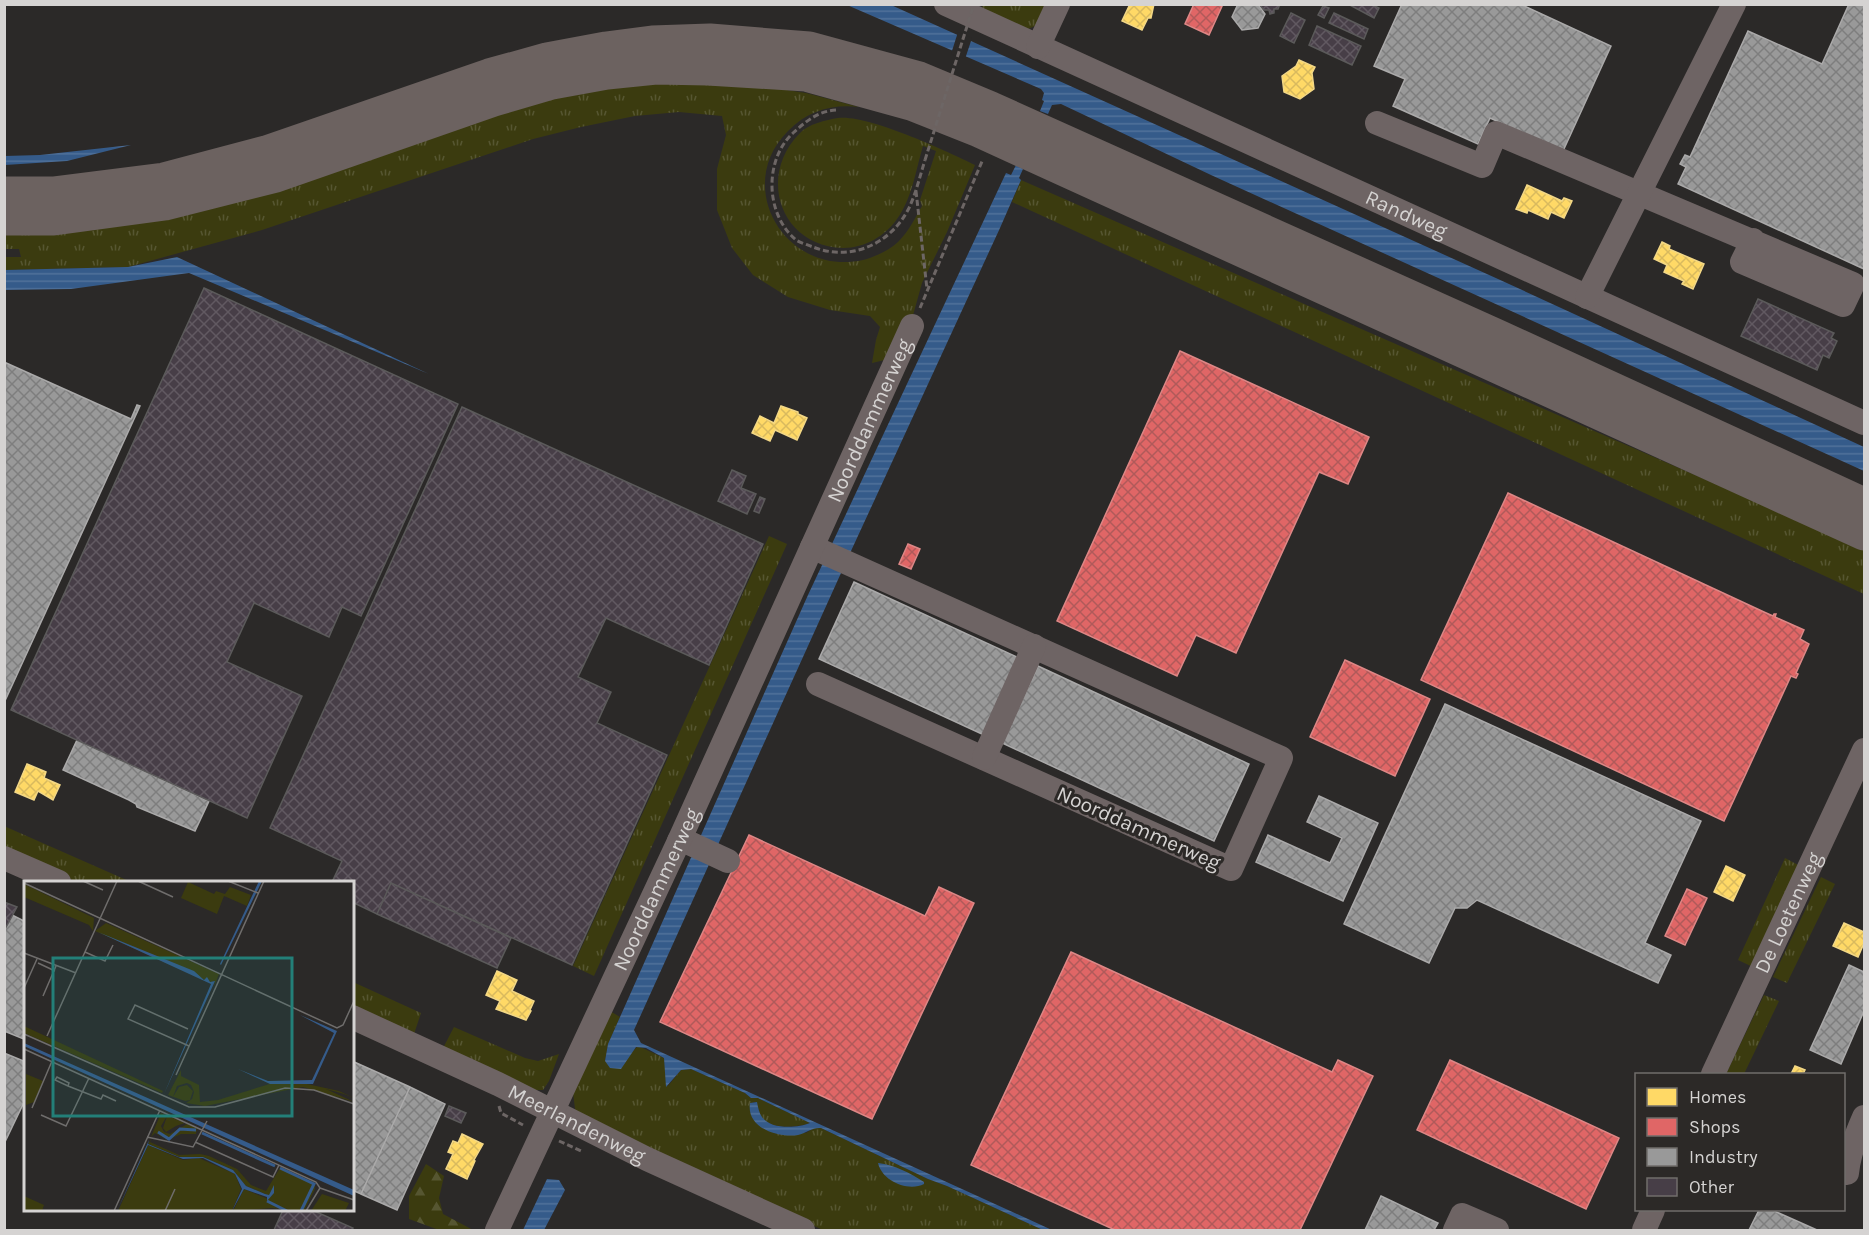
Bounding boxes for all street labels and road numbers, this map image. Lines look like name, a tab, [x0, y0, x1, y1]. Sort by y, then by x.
street label: Randweg	[1362, 185, 1451, 243]
street label: Noorddammerweg	[822, 335, 917, 506]
street label: Noorddammerweg	[1053, 781, 1225, 875]
street label: Noorddammerweg	[608, 804, 704, 975]
street label: De Loetenweg	[1750, 848, 1827, 977]
street label: Meerlandenweg	[504, 1079, 650, 1168]

